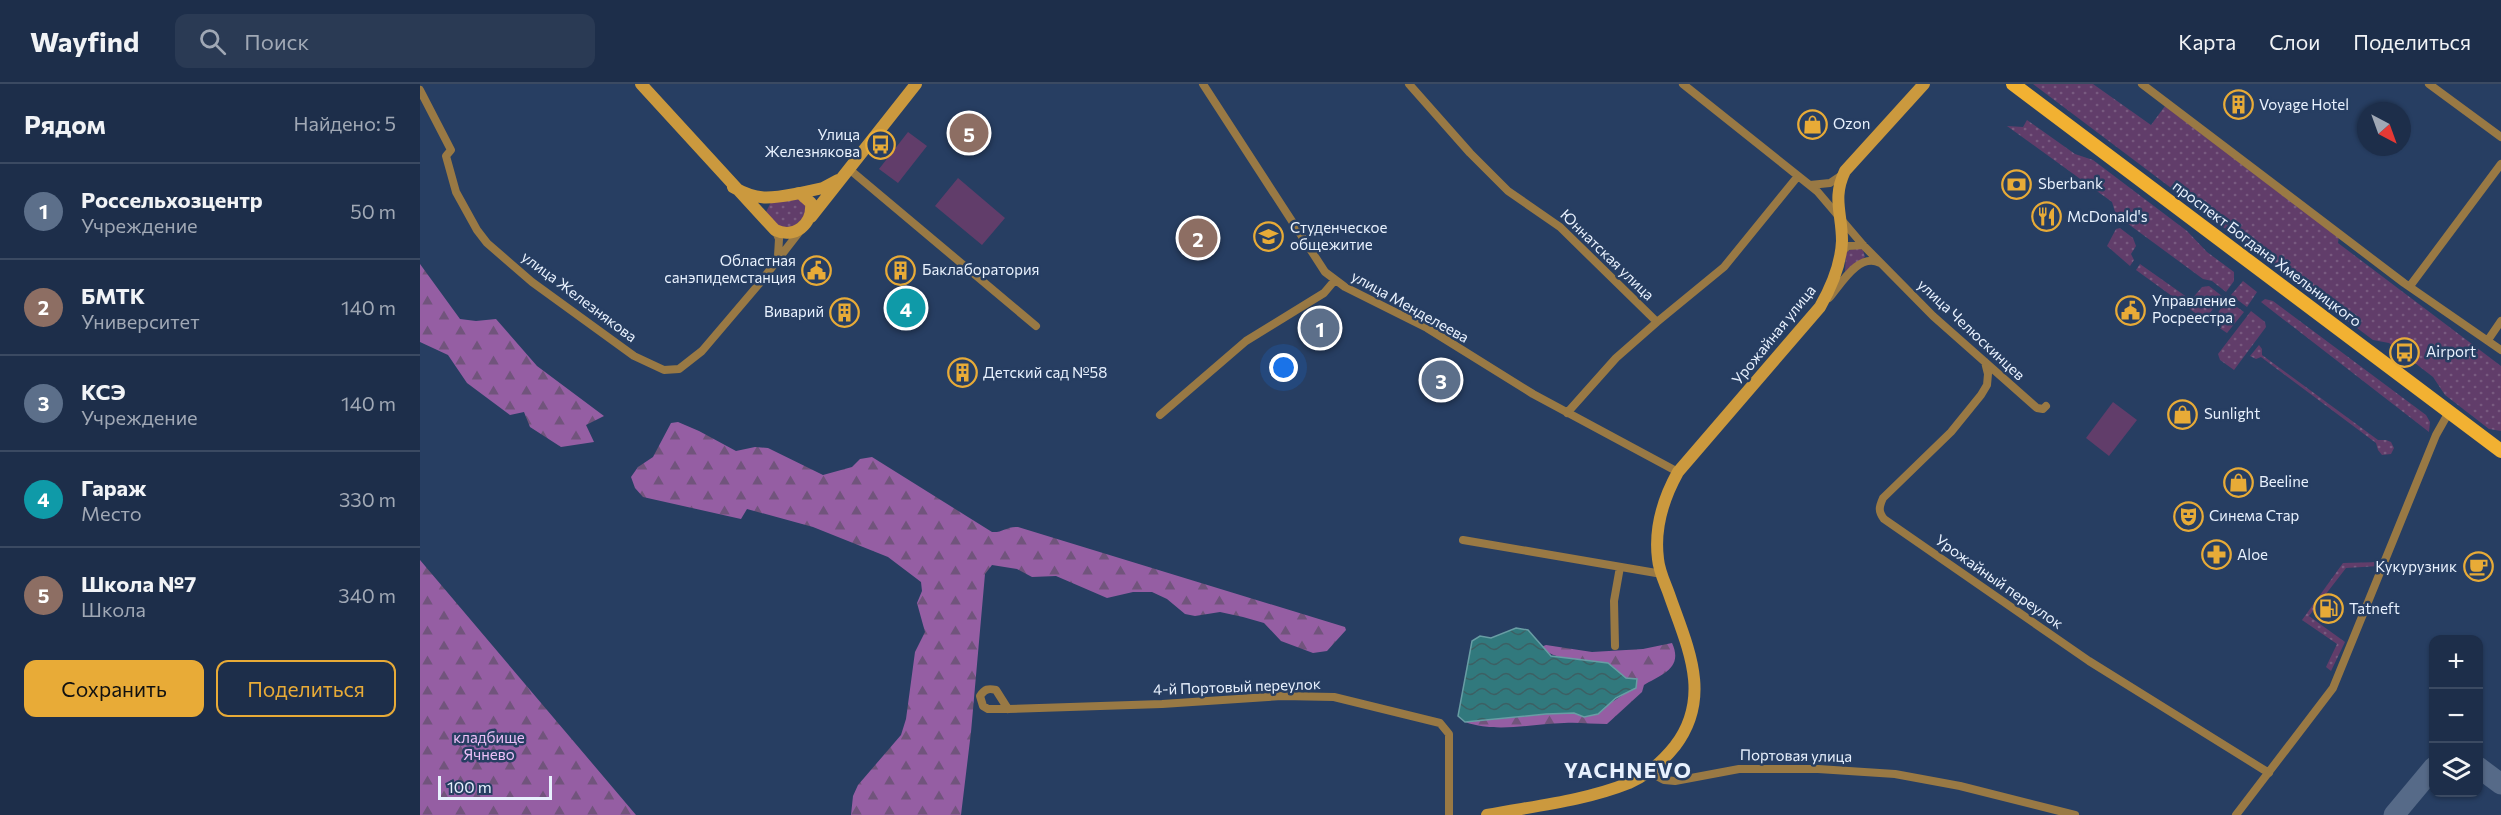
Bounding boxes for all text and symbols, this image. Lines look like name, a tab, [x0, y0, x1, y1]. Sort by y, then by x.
search box	[175, 14, 595, 68]
text: Wayfind	[30, 24, 139, 58]
icon: search	[196, 25, 229, 58]
text: Поиск	[244, 28, 309, 55]
text: Карта	[2178, 29, 2236, 54]
text: Слои	[2269, 29, 2320, 54]
text: Поделиться	[2353, 29, 2471, 54]
building icon: Voyage Hotel	[2222, 89, 2254, 121]
place label: Voyage Hotel	[2259, 95, 2349, 113]
north arrow	[2357, 102, 2411, 156]
text: Рядом	[24, 108, 106, 139]
shop icon: Ozon	[1796, 108, 1828, 140]
pin: 5	[950, 110, 988, 156]
text: Найдено: 5	[294, 111, 396, 135]
place label: Ozon	[1833, 114, 1870, 132]
place label: Улица Железнякова	[764, 125, 860, 160]
bus stop icon: Улица Железнякова	[865, 128, 897, 160]
bank icon: Sberbank	[2001, 168, 2033, 200]
place label: Sberbank	[2038, 174, 2103, 192]
street label: проспект Богдана Хмельницкого	[2170, 176, 2365, 330]
text: Россельхозцентр	[81, 186, 263, 213]
text: 1	[39, 199, 48, 223]
text: 50 m	[350, 199, 396, 223]
restaurant icon: McDonald's	[2030, 201, 2062, 233]
street label: Юннатская улица	[1557, 205, 1658, 304]
place label: McDonald's	[2067, 207, 2148, 225]
text: Учреждение	[81, 213, 198, 237]
pin: 2	[1178, 216, 1218, 260]
place label: Студенческое общежитие	[1290, 218, 1388, 253]
school or university icon: Студенческое общежитие	[1253, 221, 1285, 253]
street label: улица Железнякова	[519, 247, 641, 345]
place label: Областная санэпидемстанция	[664, 251, 796, 286]
public building icon: Областная санэпидемстанция	[801, 254, 833, 286]
building icon: Баклаборатория	[885, 254, 917, 286]
place label: Баклаборатория	[922, 260, 1039, 278]
street label: улица Менделеева	[1349, 266, 1472, 346]
street label: улица Челюскинцев	[1914, 275, 2029, 384]
street label: Урожайная улица	[1728, 281, 1819, 388]
text: БМТК	[81, 282, 145, 309]
pin: 4	[886, 286, 926, 330]
place label: Управление Росреестра	[2152, 291, 2236, 326]
public building icon: Управление Росреестра	[2115, 294, 2147, 326]
text: 2	[38, 295, 49, 319]
text: 140 m	[341, 295, 396, 319]
building icon: Виварий	[829, 296, 861, 328]
place label: Виварий	[764, 302, 824, 320]
pin: 1	[1300, 306, 1340, 350]
text: Университет	[81, 309, 200, 333]
bus stop icon: Airport	[2389, 336, 2421, 368]
place label: Airport	[2426, 342, 2476, 360]
your location	[1269, 353, 1298, 382]
building icon: Детский сад №58	[946, 357, 978, 389]
pin: 3	[1422, 358, 1460, 402]
place label: Детский сад №58	[983, 363, 1107, 381]
text: КСЭ	[81, 378, 126, 405]
text: 3	[38, 391, 49, 415]
text: 140 m	[341, 391, 396, 415]
shop icon: Sunlight	[2167, 398, 2199, 430]
place label: Sunlight	[2204, 404, 2260, 422]
text: Учреждение	[81, 405, 198, 429]
shop icon: Beeline	[2222, 466, 2254, 498]
place label: Beeline	[2259, 472, 2309, 490]
text: Гараж	[81, 474, 147, 501]
text: 4	[37, 487, 50, 511]
text: 330 m	[339, 487, 396, 511]
theatre icon: Синема Стар	[2172, 500, 2204, 532]
text: Место	[81, 501, 142, 525]
place label: Синема Стар	[2209, 506, 2299, 524]
street label: Урожайный переулок	[1932, 530, 2067, 632]
pharmacy icon: Aloe	[2200, 539, 2232, 571]
place label: Aloe	[2237, 545, 2268, 563]
cafe icon: Кукурузник	[2462, 551, 2494, 583]
place label: Кукурузник	[2375, 557, 2457, 575]
text: Школа №7	[81, 570, 196, 597]
text: 5	[38, 583, 49, 607]
text: 340 m	[338, 583, 396, 607]
fuel station icon: Tatneft	[2312, 593, 2344, 625]
text: Школа	[81, 597, 146, 621]
place label: Tatneft	[2349, 599, 2400, 617]
map controls	[2429, 635, 2483, 797]
button: +	[2429, 635, 2483, 689]
button: Сохранить	[24, 660, 204, 717]
button: Поделиться	[216, 660, 396, 717]
street label: 4-й Портовый переулок	[1153, 674, 1321, 698]
button: −	[2429, 689, 2483, 743]
park label: кладбище Ячнево	[453, 728, 525, 763]
button: layers	[2429, 743, 2483, 797]
street label: Портовая улица	[1740, 745, 1852, 765]
district label: YACHNEVO	[1564, 757, 1692, 782]
scale bar	[438, 773, 552, 800]
text: 100 m	[447, 777, 492, 796]

